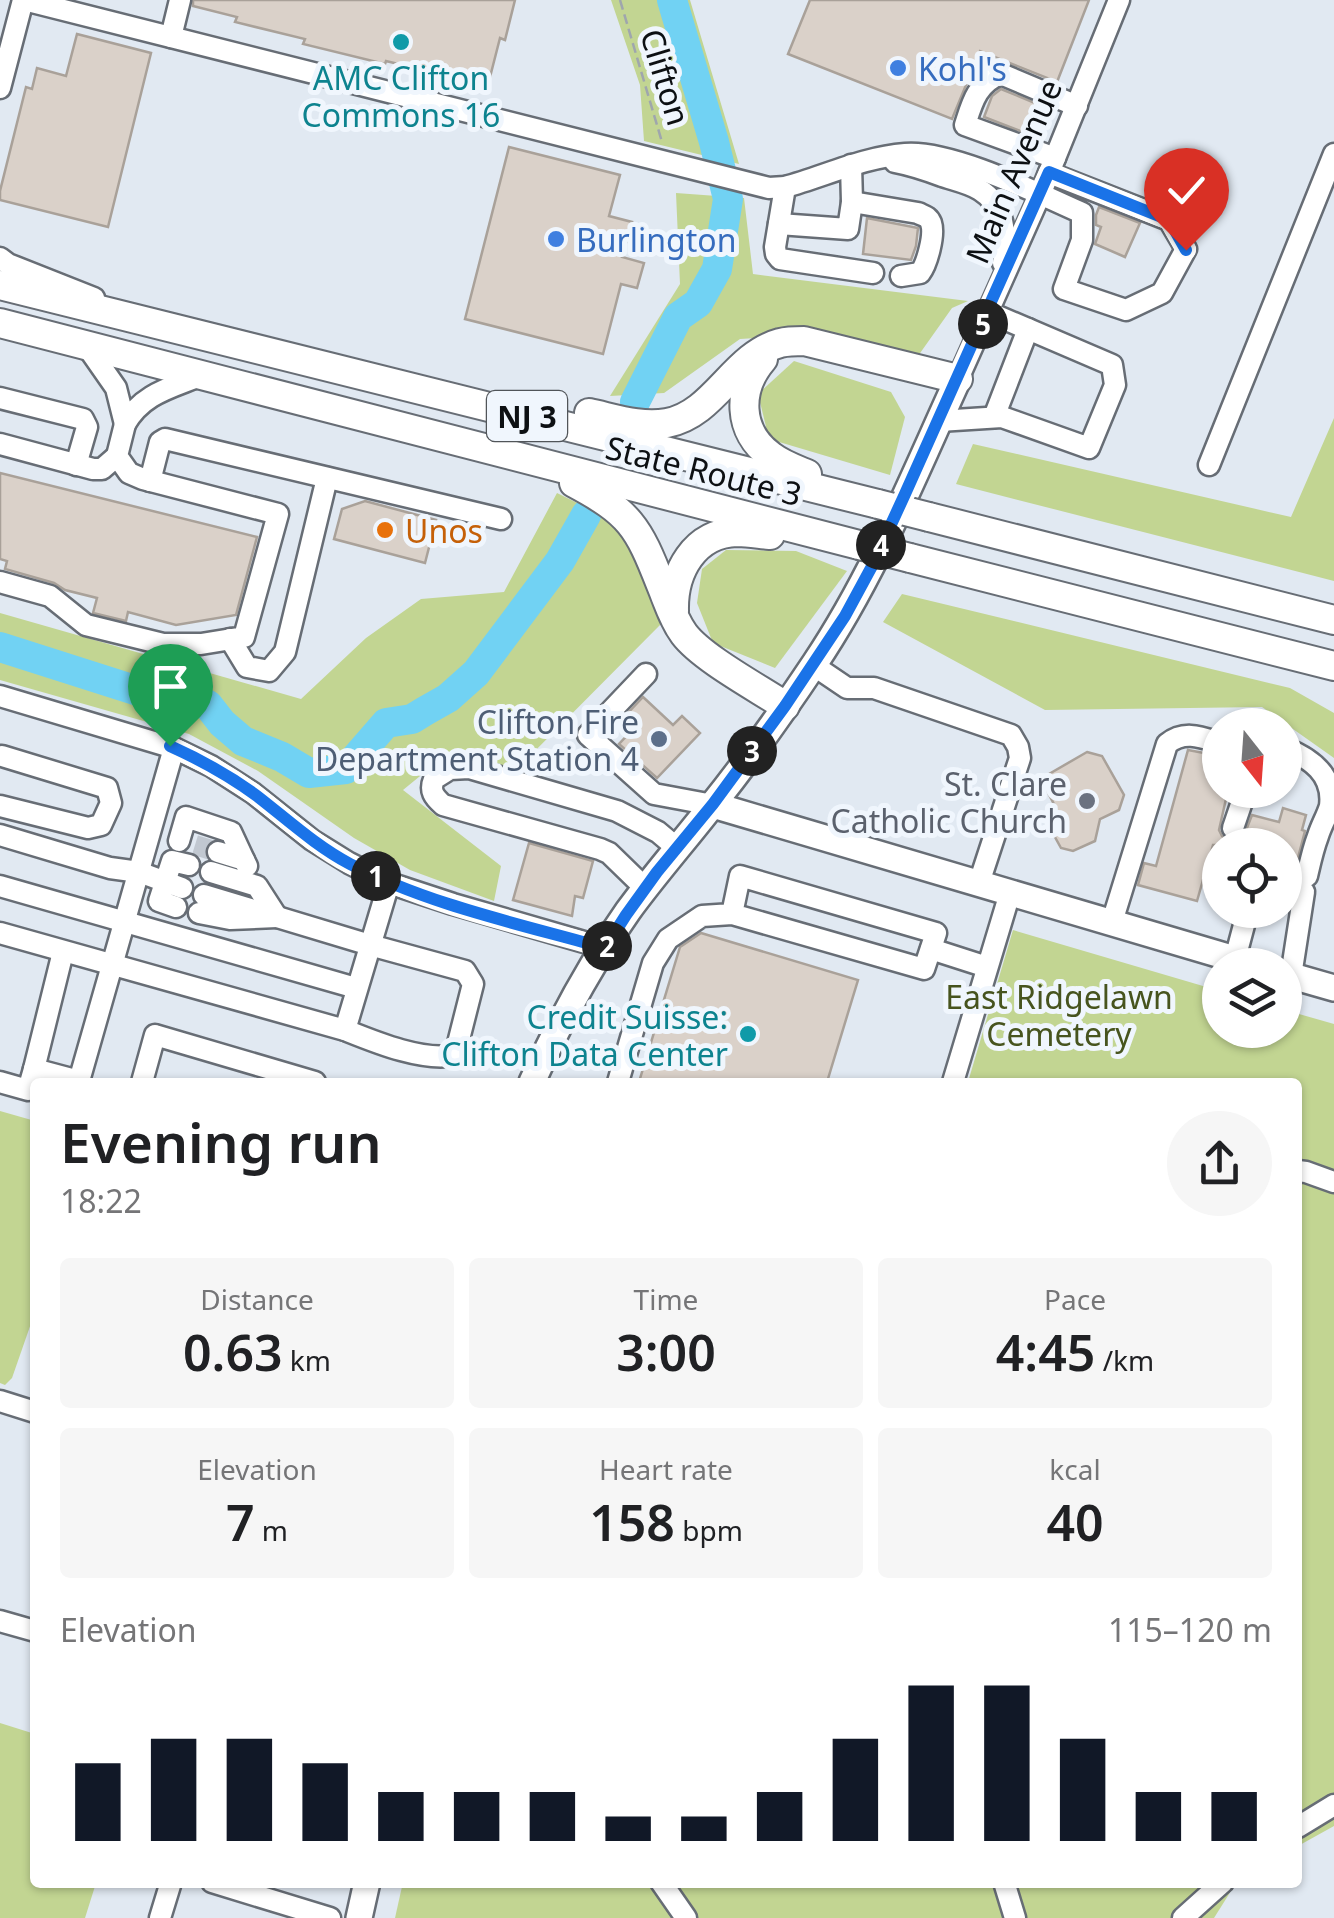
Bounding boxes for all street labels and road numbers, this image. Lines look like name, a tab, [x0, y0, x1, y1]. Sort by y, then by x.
street label: Clifton	[631, 24, 701, 130]
street label: Main Avenue	[955, 73, 1071, 269]
road number: NJ 3	[487, 391, 567, 441]
street label: State Route 3	[602, 425, 806, 515]

